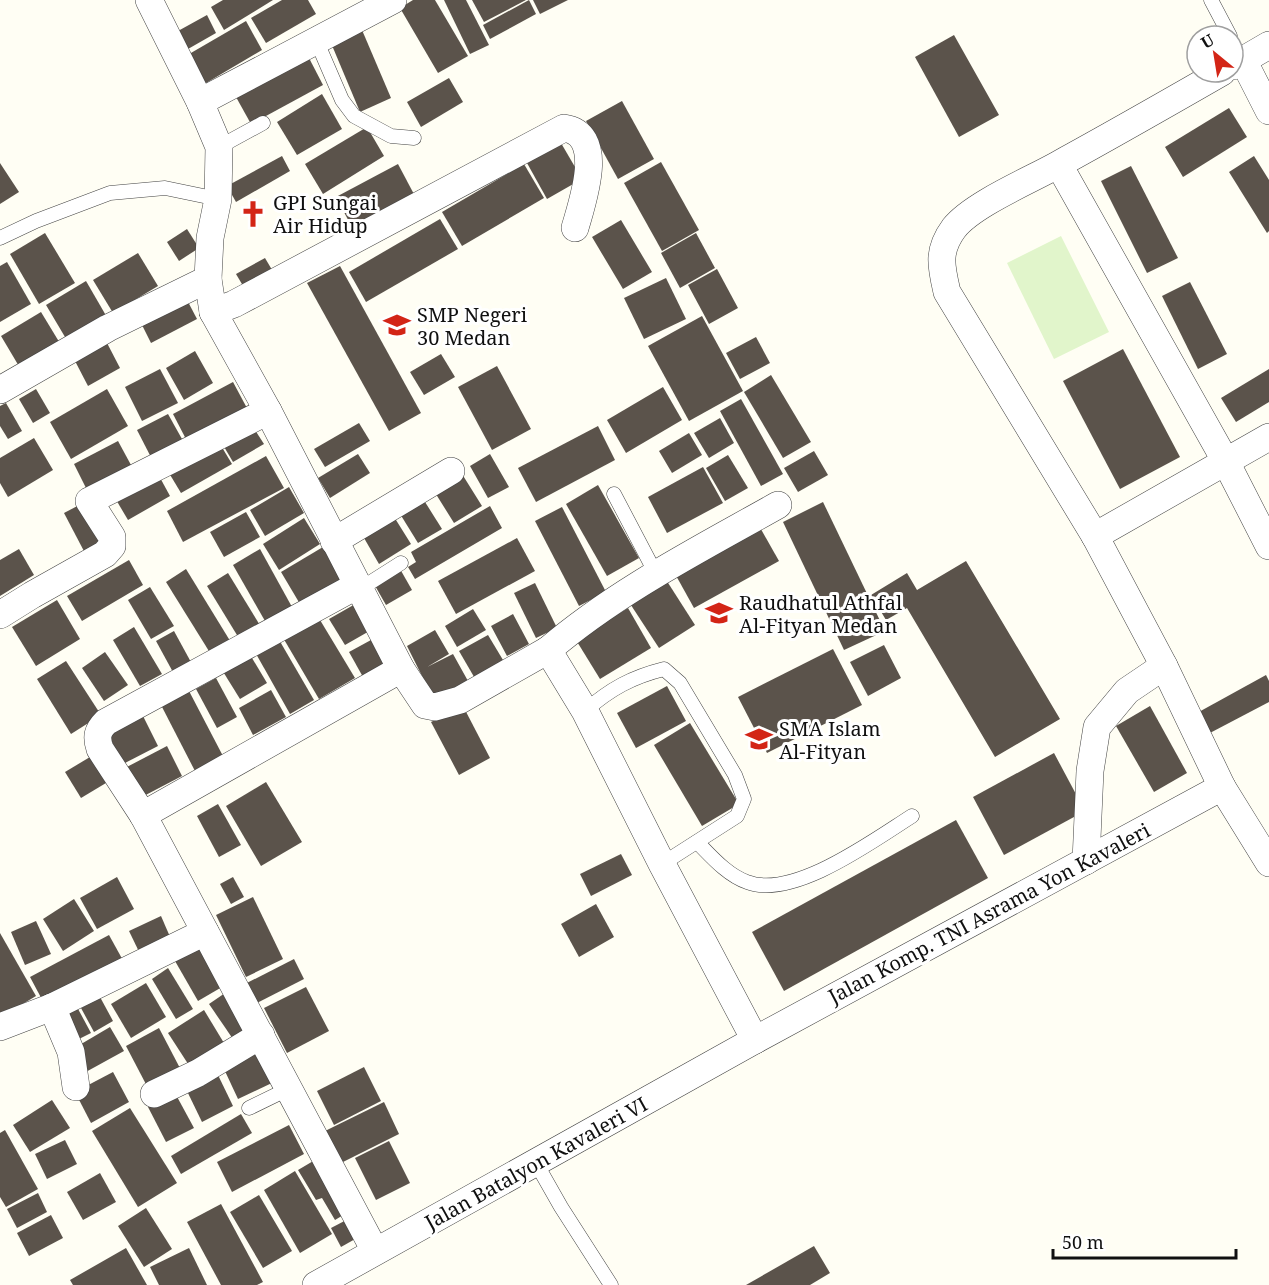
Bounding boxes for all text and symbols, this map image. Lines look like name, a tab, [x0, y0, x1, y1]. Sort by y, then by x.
north arrow	[1185, 24, 1245, 84]
text: U	[1197, 28, 1218, 54]
place label: GPI Sungai Air Hidup	[273, 189, 377, 239]
church icon: GPI Sungai Air Hidup	[238, 199, 268, 229]
place label: SMP Negeri 30 Medan	[417, 301, 528, 351]
school or university icon: SMP Negeri 30 Medan	[382, 310, 412, 340]
place label: Raudhatul Athfal Al-Fityan Medan	[739, 589, 902, 639]
school or university icon: Raudhatul Athfal Al-Fityan Medan	[704, 598, 734, 628]
place label: SMA Islam Al-Fityan	[779, 715, 881, 765]
school or university icon: SMA Islam Al-Fityan	[744, 724, 774, 754]
street label: Jalan Komp. TNI Asrama Yon Kavaleri	[822, 816, 1155, 1010]
street label: Jalan Batalyon Kavaleri VI	[419, 1090, 652, 1236]
scale bar	[1053, 1222, 1236, 1260]
text: 50 m	[1062, 1230, 1104, 1254]

